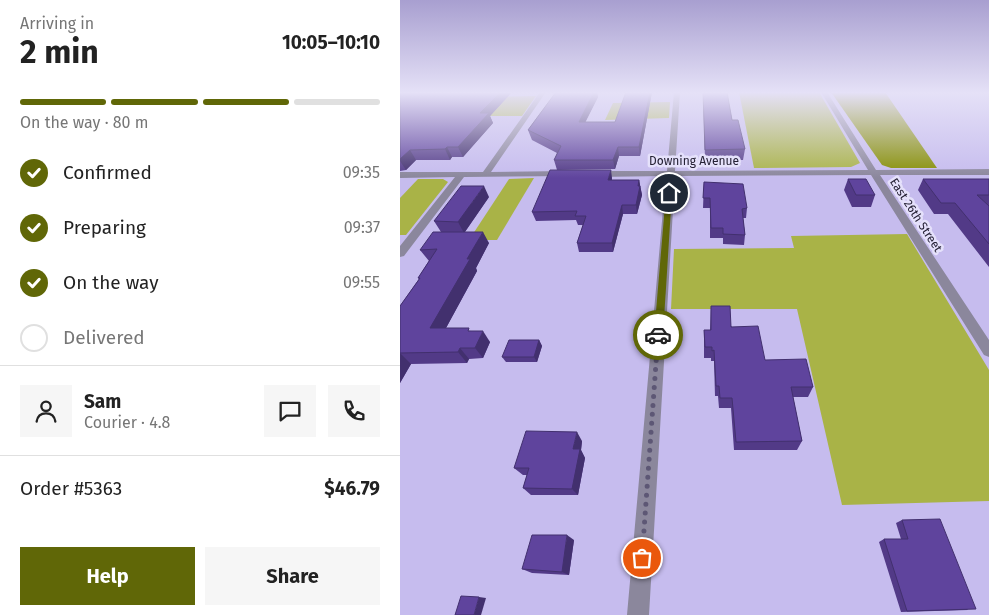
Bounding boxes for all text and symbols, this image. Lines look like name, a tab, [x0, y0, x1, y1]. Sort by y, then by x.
text: Arriving in	[20, 14, 94, 33]
text: 10:05–10:10	[282, 31, 380, 54]
text: 2 min	[20, 33, 99, 71]
text: On the way · 80 m	[20, 113, 148, 132]
street label: Downing Avenue	[649, 154, 739, 168]
icon: check	[20, 159, 48, 187]
text: Confirmed	[63, 161, 152, 184]
text: 09:35	[343, 163, 380, 182]
pin	[648, 172, 690, 214]
street label: East 26th Street	[887, 175, 945, 255]
icon: home	[655, 179, 683, 207]
icon: check	[20, 214, 48, 242]
text: Preparing	[63, 216, 146, 239]
text: 09:37	[344, 218, 380, 237]
icon: check	[20, 269, 48, 297]
text: On the way	[63, 271, 159, 294]
text: 09:55	[343, 273, 380, 292]
courier	[633, 310, 683, 360]
icon: car	[644, 321, 672, 349]
text: Delivered	[63, 326, 145, 349]
button: person	[20, 385, 72, 437]
button: chat	[264, 385, 316, 437]
button: phone	[328, 385, 380, 437]
text: Sam	[84, 390, 121, 413]
text: Courier · 4.8	[84, 413, 170, 432]
text: Order #5363	[20, 477, 122, 500]
text: $46.79	[324, 477, 380, 500]
pin	[621, 537, 663, 579]
icon: bag	[628, 544, 656, 572]
button: Help	[20, 547, 195, 605]
button: Share	[205, 547, 380, 605]

